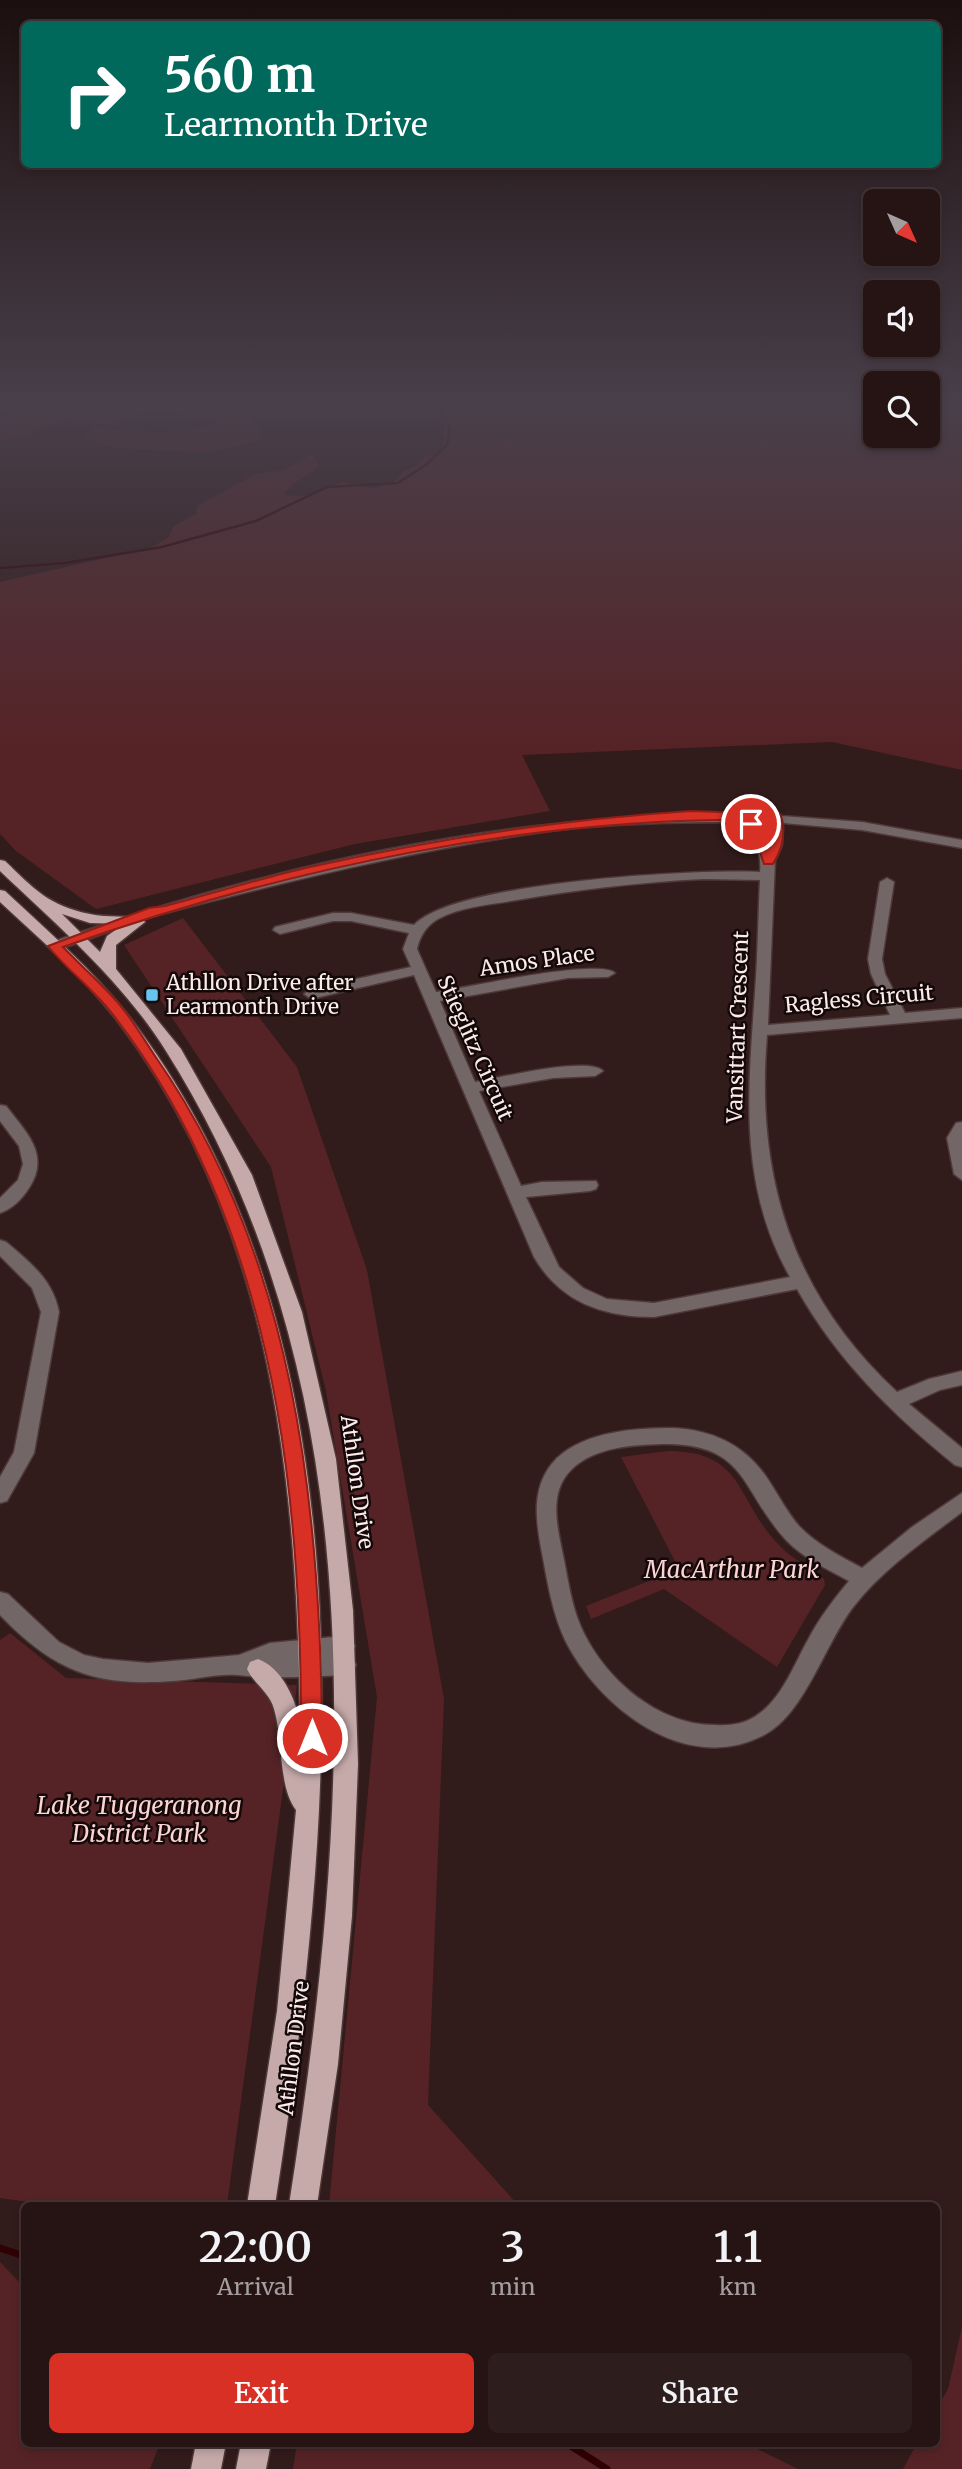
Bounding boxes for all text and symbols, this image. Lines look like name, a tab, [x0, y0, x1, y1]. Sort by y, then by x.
text: 560 m	[164, 44, 315, 105]
icon: right	[49, 49, 140, 140]
text: Learmonth Drive	[164, 105, 428, 145]
north arrow	[863, 189, 940, 266]
map controls	[863, 189, 940, 448]
button: sound	[863, 280, 940, 357]
button: search	[863, 371, 940, 448]
pin	[721, 794, 781, 854]
icon: arrive	[732, 805, 770, 843]
street label: Vansittart Crescent	[721, 930, 754, 1125]
street label: Amos Place	[477, 939, 596, 982]
place label: Athllon Drive after Learmonth Drive	[165, 969, 354, 1020]
street label: Stieglitz Circuit	[431, 971, 520, 1125]
street label: Ragless Circuit	[783, 979, 934, 1018]
marker: Athllon Drive after Learmonth Drive	[144, 987, 160, 1003]
street label: Athllon Drive	[335, 1412, 380, 1551]
park label: MacArthur Park	[644, 1554, 819, 1585]
position arrow	[275, 1701, 349, 1775]
park label: Lake Tuggeranong District Park	[37, 1790, 241, 1849]
street label: Athllon Drive	[272, 1979, 315, 2118]
text: 22:00	[199, 2221, 312, 2273]
text: 3	[501, 2221, 525, 2273]
text: 1.1	[713, 2221, 762, 2273]
text: Arrival	[217, 2272, 294, 2301]
text: min	[490, 2272, 536, 2301]
text: km	[719, 2272, 756, 2301]
button: Exit	[49, 2353, 474, 2433]
button: Share	[488, 2353, 912, 2433]

